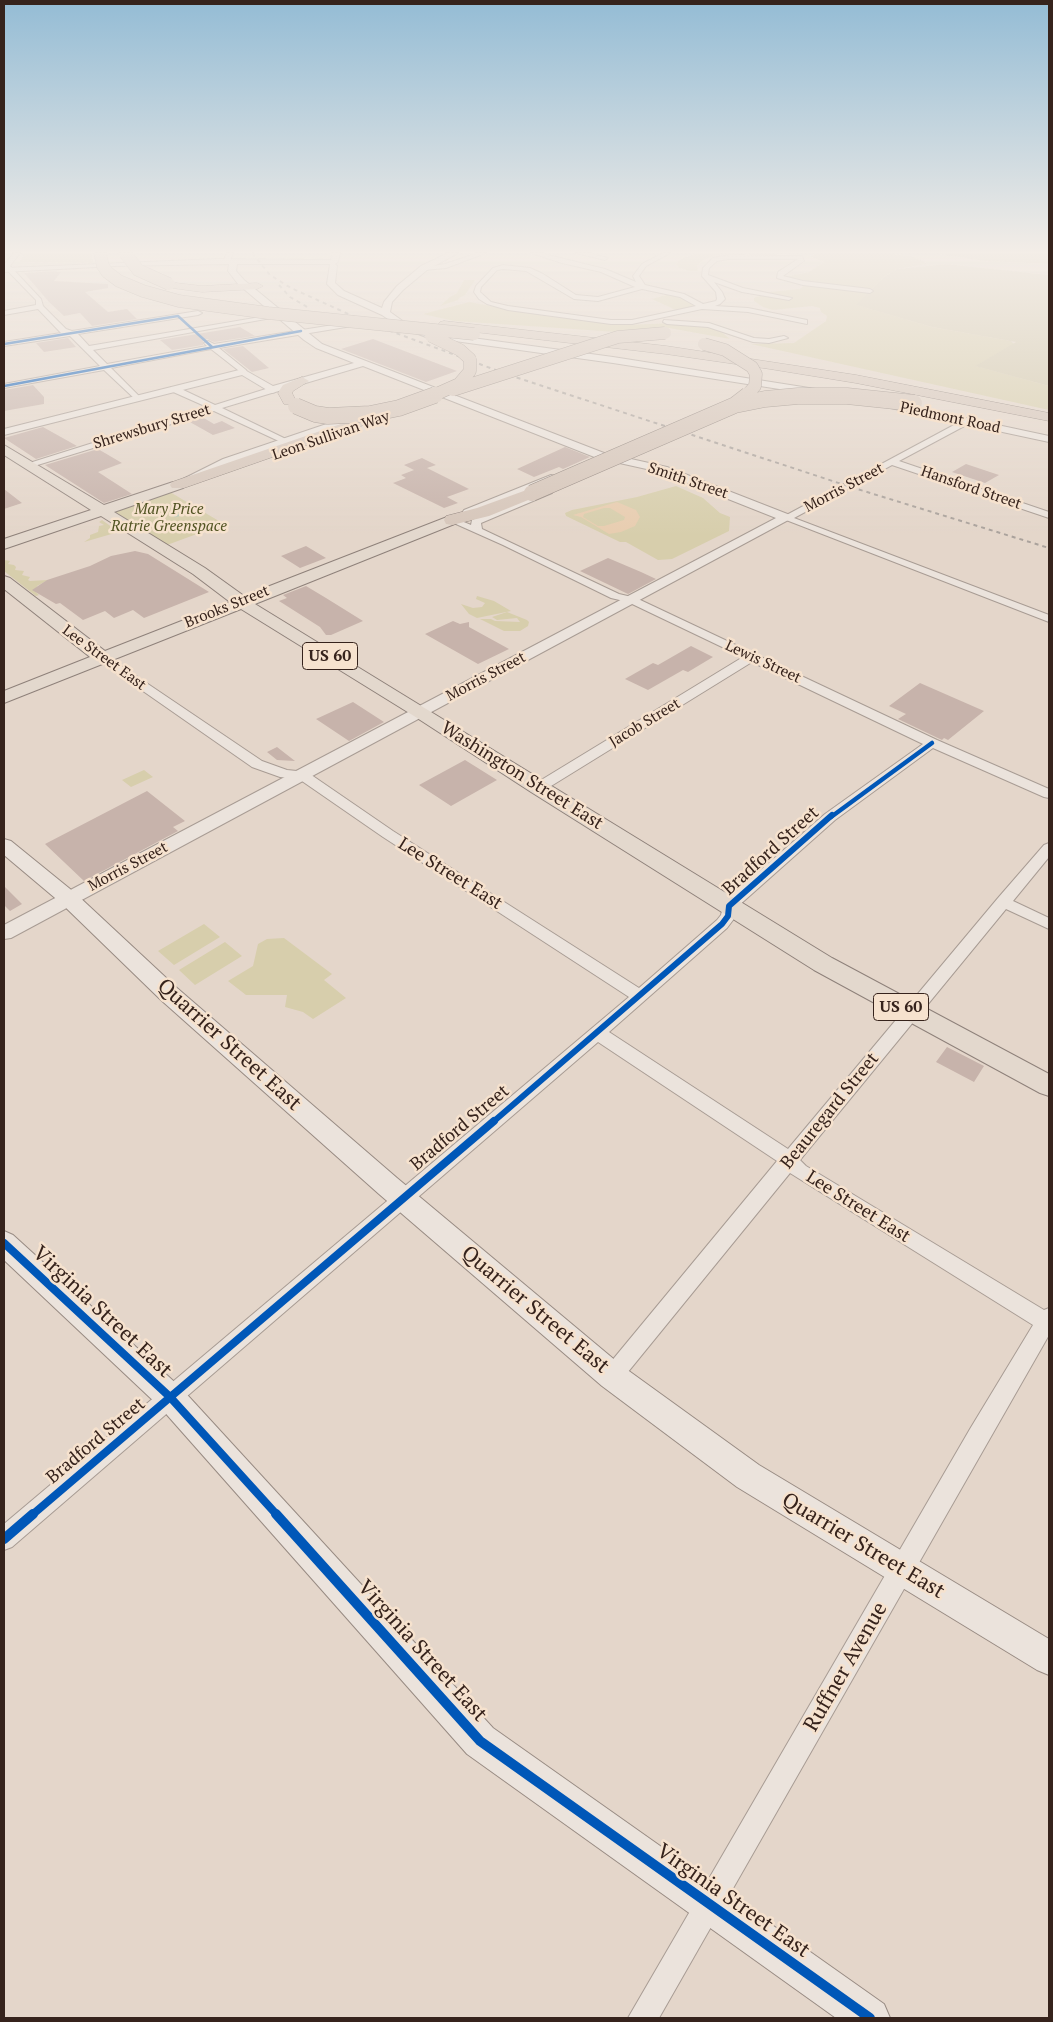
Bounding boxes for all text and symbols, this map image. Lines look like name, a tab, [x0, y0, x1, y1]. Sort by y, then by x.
street label: Piedmont Road	[898, 399, 1002, 437]
street label: Shrewsbury Street	[91, 401, 213, 453]
street label: Leon Sullivan Way	[270, 408, 392, 464]
street label: Smith Street	[646, 459, 730, 503]
street label: Morris Street	[801, 460, 887, 516]
street label: Hansford Street	[919, 462, 1023, 514]
park label: Mary Price Ratrie Greenspace	[111, 501, 227, 536]
street label: Brooks Street	[182, 582, 272, 632]
street label: Lee Street East	[59, 622, 149, 694]
street label: Lewis Street	[722, 637, 804, 687]
road number: US 60	[302, 642, 358, 669]
street label: Morris Street	[443, 649, 529, 705]
street label: Jacob Street	[606, 695, 684, 751]
street label: Washington Street East	[437, 717, 607, 835]
street label: Bradford Street	[718, 802, 824, 900]
street label: Lee Street East	[394, 833, 506, 915]
street label: Morris Street	[85, 839, 171, 895]
street label: Quarrier Street East	[152, 974, 306, 1116]
road number: US 60	[874, 994, 928, 1020]
street label: Beauregard Street	[776, 1048, 884, 1174]
street label: Bradford Street	[406, 1080, 514, 1176]
street label: Lee Street East	[802, 1166, 914, 1248]
street label: Virginia Street East	[27, 1241, 177, 1383]
street label: Quarrier Street East	[456, 1241, 614, 1379]
street label: Bradford Street	[42, 1393, 150, 1489]
street label: Quarrier Street East	[777, 1488, 949, 1604]
street label: Virginia Street East	[352, 1575, 492, 1727]
street label: Ruffner Avenue	[799, 1598, 893, 1736]
street label: Virginia Street East	[651, 1839, 815, 1963]

